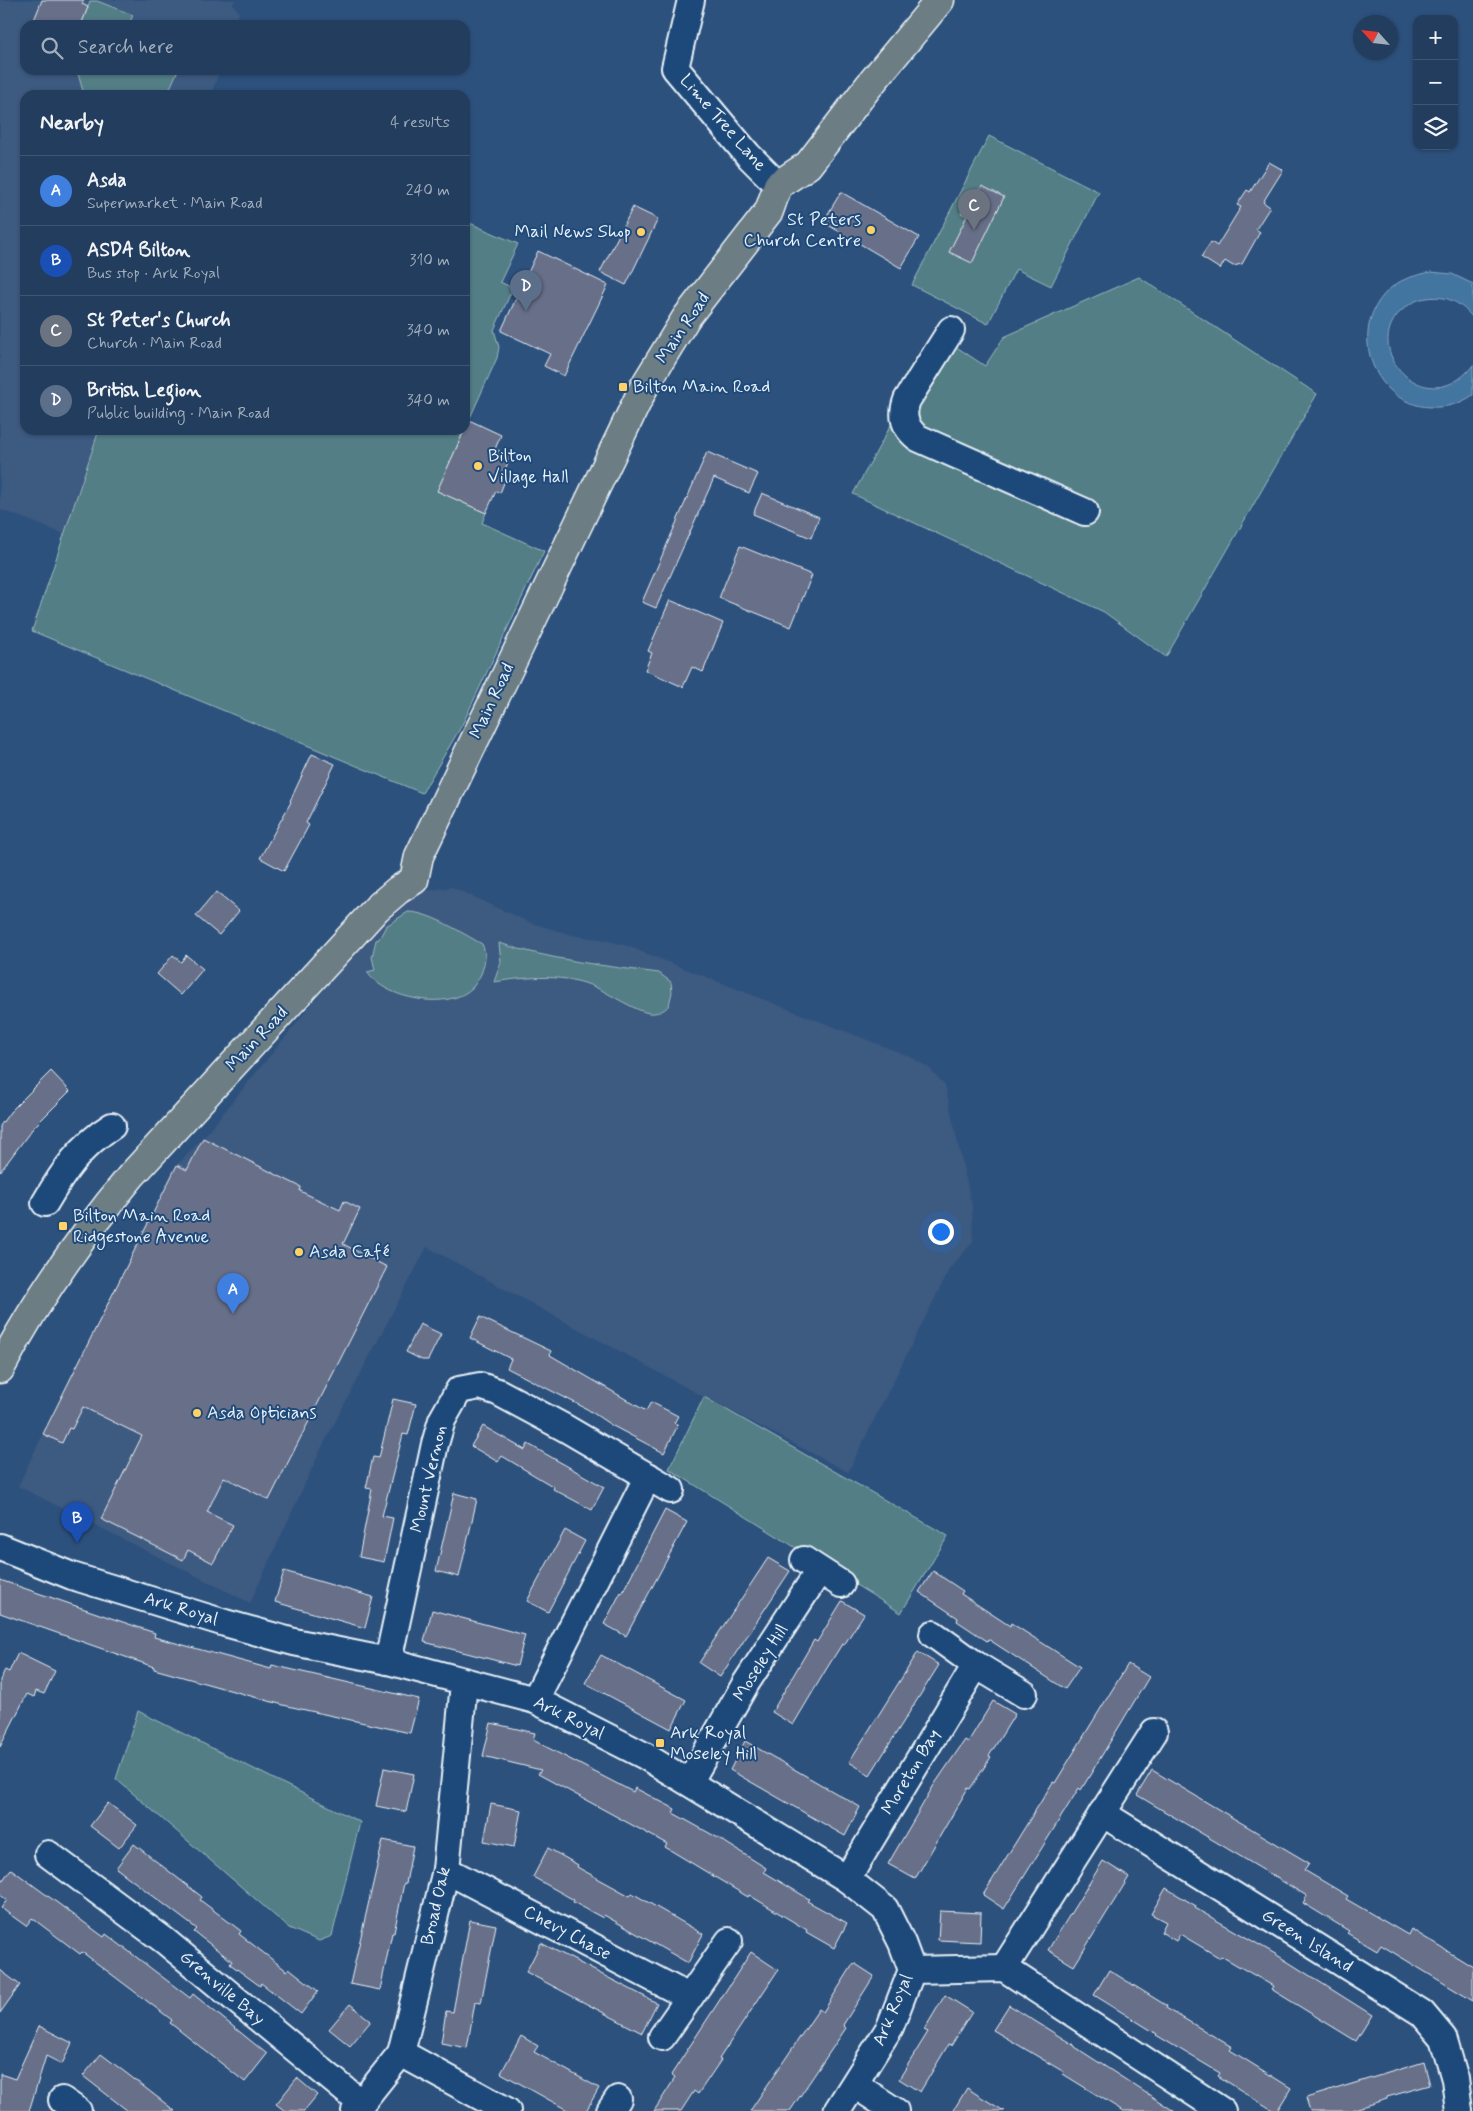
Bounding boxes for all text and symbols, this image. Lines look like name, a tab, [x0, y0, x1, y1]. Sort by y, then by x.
north arrow	[1353, 15, 1398, 60]
map controls	[1413, 15, 1458, 150]
button: +	[1413, 15, 1458, 60]
search box	[20, 20, 470, 75]
icon: search	[38, 34, 66, 62]
text: Search here	[78, 35, 174, 60]
button: −	[1413, 60, 1458, 105]
street label: Lime Tree Lane	[674, 69, 772, 177]
button: layers	[1413, 105, 1458, 150]
text: Nearby	[40, 109, 104, 137]
text: 4 results	[390, 112, 450, 133]
text: Asda	[87, 168, 127, 193]
text: A	[51, 180, 61, 201]
text: 240 m	[406, 180, 450, 201]
pin: C	[958, 189, 990, 230]
text: Supermarket · Main Road	[87, 193, 263, 214]
place label: St Peters Church Centre	[743, 208, 861, 253]
place label: Mail News Shop	[514, 220, 631, 244]
marker: St Peters Church Centre	[865, 224, 877, 236]
marker: Mail News Shop	[635, 226, 647, 238]
text: ASDA Bilton	[87, 238, 190, 263]
text: B	[51, 250, 61, 271]
text: 310 m	[409, 250, 450, 271]
text: Bus stop · Ark Royal	[87, 263, 220, 284]
pin: D	[510, 270, 542, 311]
street label: Main Road	[650, 288, 716, 368]
text: St Peter's Church	[87, 308, 231, 333]
text: C	[50, 320, 62, 341]
text: 340 m	[406, 320, 450, 341]
text: Church · Main Road	[87, 333, 222, 354]
place label: Bilton Main Road	[633, 375, 770, 399]
text: British Legion	[87, 378, 201, 403]
marker: Bilton Main Road	[617, 381, 629, 393]
text: D	[50, 390, 62, 411]
text: 340 m	[406, 390, 450, 411]
text: Public building · Main Road	[87, 403, 270, 424]
place label: Bilton Village Hall	[488, 444, 569, 489]
marker: Bilton Village Hall	[472, 460, 484, 472]
street label: Main Road	[464, 659, 520, 743]
street label: Main Road	[221, 1001, 293, 1077]
place label: Bilton Main Road Ridgestone Avenue	[73, 1204, 210, 1250]
your location	[928, 1219, 954, 1245]
marker: Bilton Main Road Ridgestone Avenue	[57, 1220, 69, 1232]
place label: Asda Café	[309, 1240, 390, 1264]
marker: Asda Café	[293, 1246, 305, 1258]
pin: A	[217, 1273, 249, 1314]
place label: Asda Opticians	[207, 1401, 317, 1425]
marker: Asda Opticians	[191, 1407, 203, 1419]
street label: Mount Vernon	[405, 1423, 453, 1535]
pin: B	[61, 1502, 93, 1543]
street label: Ark Royal	[141, 1586, 221, 1632]
street label: Moseley Hill	[728, 1620, 794, 1706]
street label: Ark Royal	[530, 1691, 608, 1745]
place label: Ark Royal Moseley Hill	[670, 1721, 757, 1766]
street label: Moreton Bay	[876, 1724, 946, 1820]
marker: Ark Royal Moseley Hill	[654, 1737, 666, 1749]
street label: Broad Oak	[415, 1864, 457, 1948]
street label: Chevy Chase	[519, 1900, 615, 1966]
street label: Green Island	[1257, 1903, 1357, 1979]
street label: Grenville Bay	[174, 1945, 270, 2031]
street label: Ark Royal	[867, 1970, 919, 2050]

